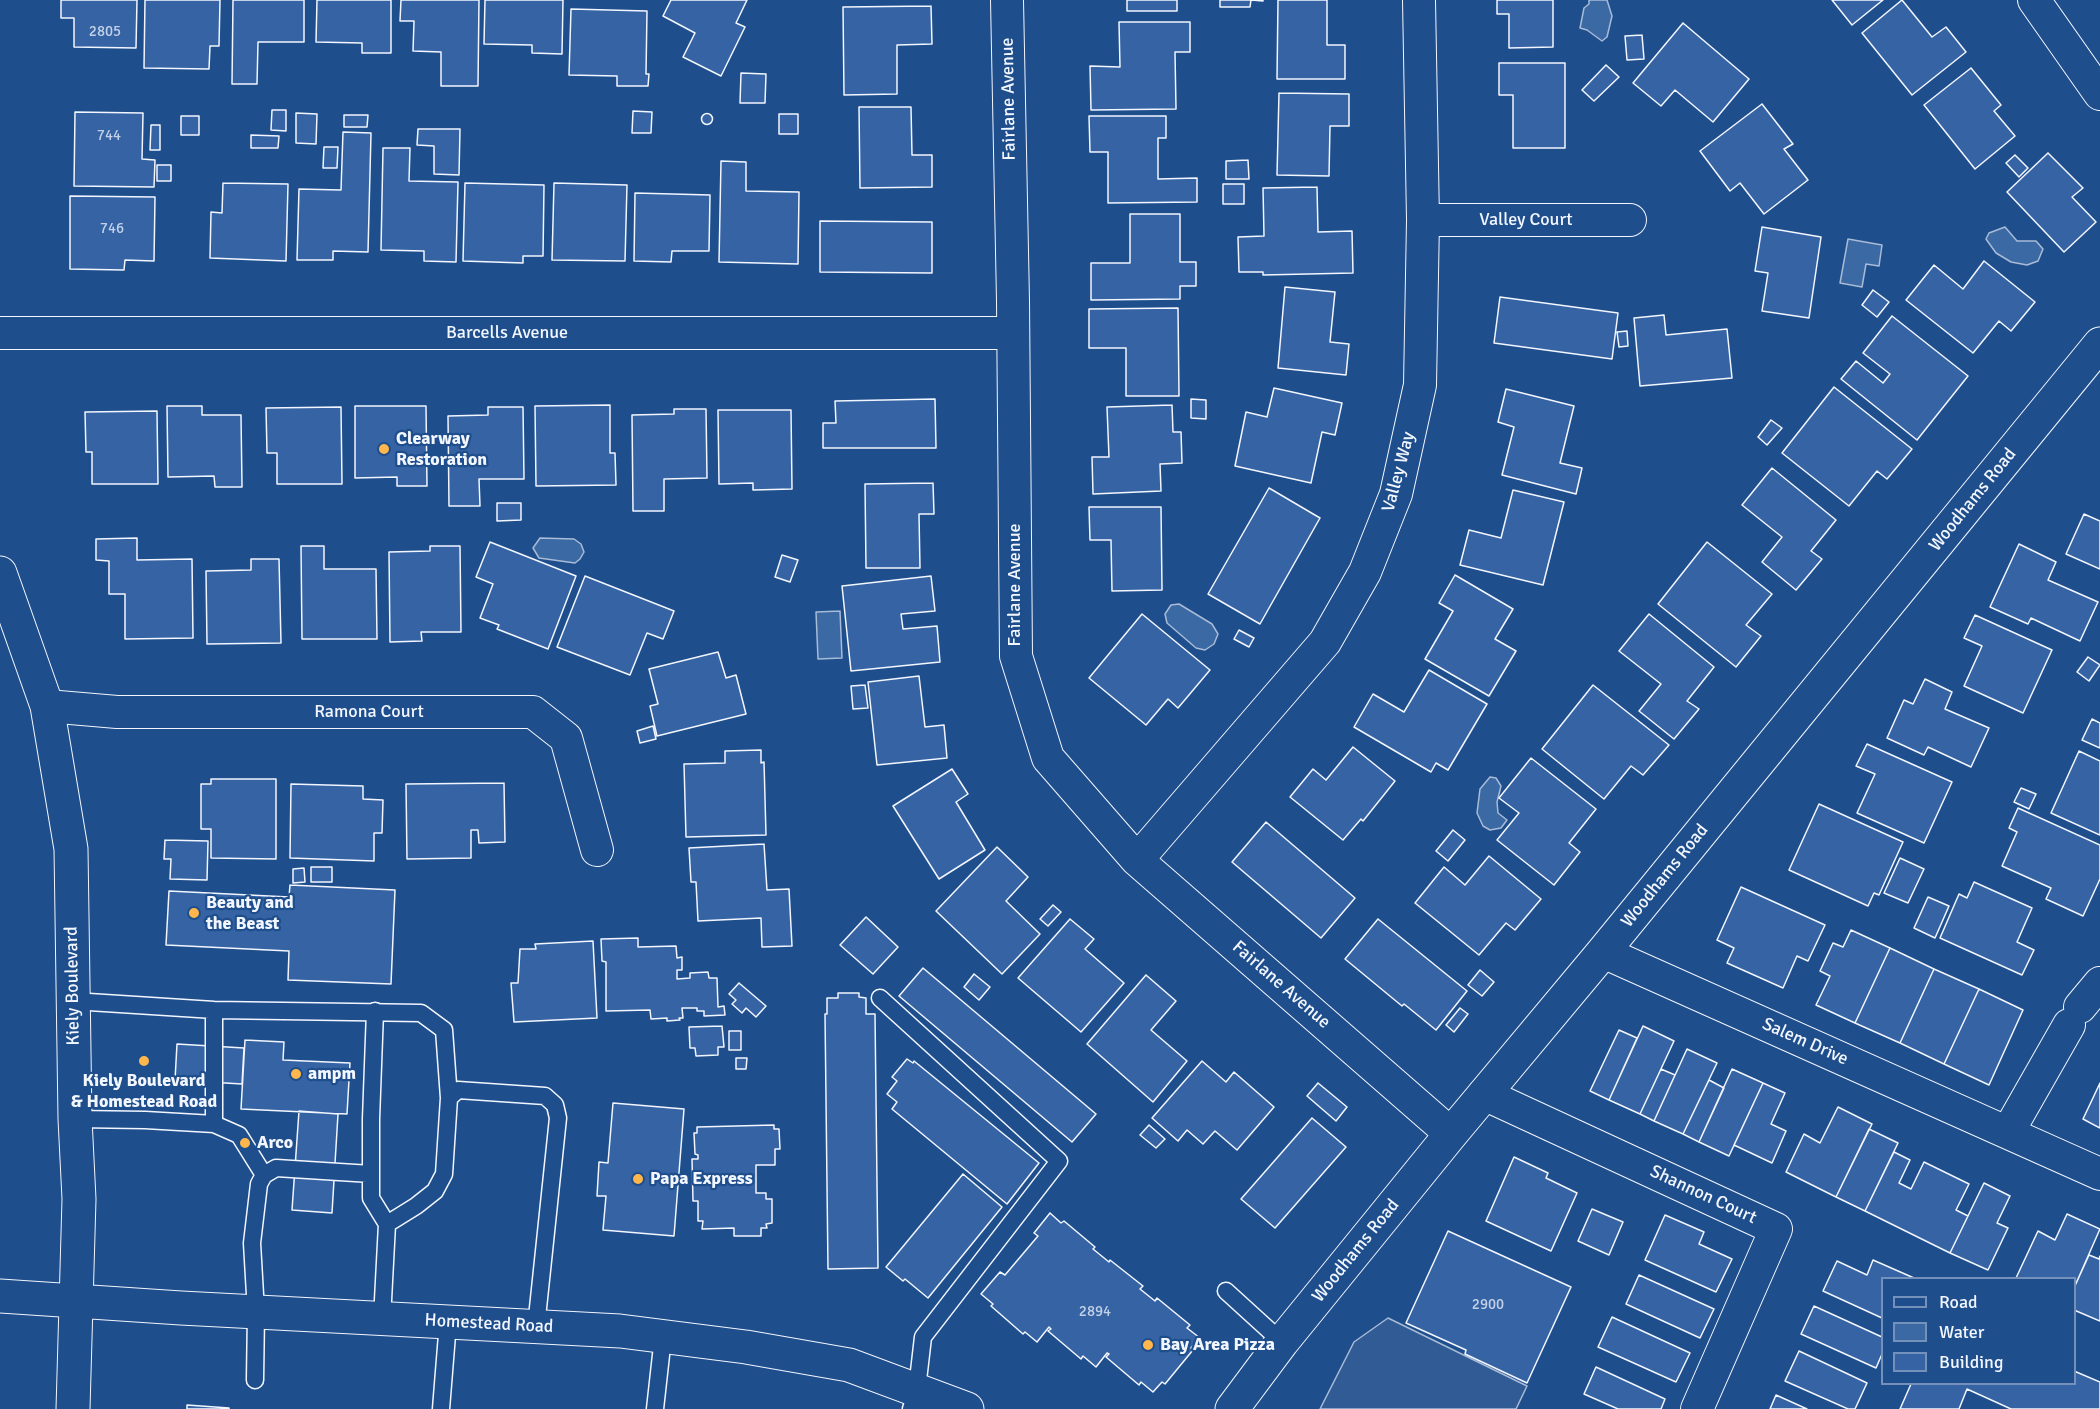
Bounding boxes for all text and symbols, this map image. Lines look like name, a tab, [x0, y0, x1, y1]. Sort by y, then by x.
house number: 2805	[89, 23, 121, 41]
street label: Fairlane Avenue	[997, 37, 1021, 161]
house number: 744	[97, 127, 121, 145]
street label: Valley Court	[1479, 209, 1573, 231]
house number: 746	[100, 220, 124, 238]
street label: Barcells Avenue	[446, 322, 568, 344]
place label: Clearway Restoration	[396, 428, 487, 470]
street label: Valley Way	[1378, 430, 1420, 514]
marker: Clearway Restoration	[377, 442, 391, 456]
street label: Woodhams Road	[1925, 444, 2021, 556]
street label: Fairlane Avenue	[1004, 524, 1026, 646]
street label: Ramona Court	[314, 701, 424, 723]
street label: Woodhams Road	[1617, 820, 1713, 932]
place label: Beauty and the Beast	[206, 892, 294, 934]
marker: Beauty and the Beast	[187, 906, 201, 920]
street label: Kiely Boulevard	[61, 926, 85, 1046]
street label: Fairlane Avenue	[1228, 937, 1334, 1033]
street label: Salem Drive	[1759, 1013, 1851, 1071]
marker: Kiely Boulevard & Homestead Road	[137, 1054, 151, 1068]
place label: ampm	[308, 1063, 356, 1085]
marker: ampm	[289, 1067, 303, 1081]
place label: Kiely Boulevard & Homestead Road	[71, 1070, 217, 1112]
place label: Arco	[257, 1132, 293, 1154]
marker: Arco	[238, 1136, 252, 1150]
street label: Shannon Court	[1646, 1161, 1760, 1229]
place label: Papa Express	[650, 1168, 753, 1190]
marker: Papa Express	[631, 1172, 645, 1186]
street label: Woodhams Road	[1308, 1195, 1404, 1307]
legend	[1881, 1277, 2076, 1385]
text: Road	[1939, 1291, 1978, 1313]
house number: 2900	[1472, 1296, 1504, 1314]
house number: 2894	[1079, 1303, 1111, 1321]
street label: Homestead Road	[424, 1310, 554, 1338]
text: Water	[1939, 1321, 1984, 1343]
place label: Bay Area Pizza	[1160, 1334, 1275, 1356]
marker: Bay Area Pizza	[1141, 1338, 1155, 1352]
text: Building	[1939, 1351, 2003, 1373]

